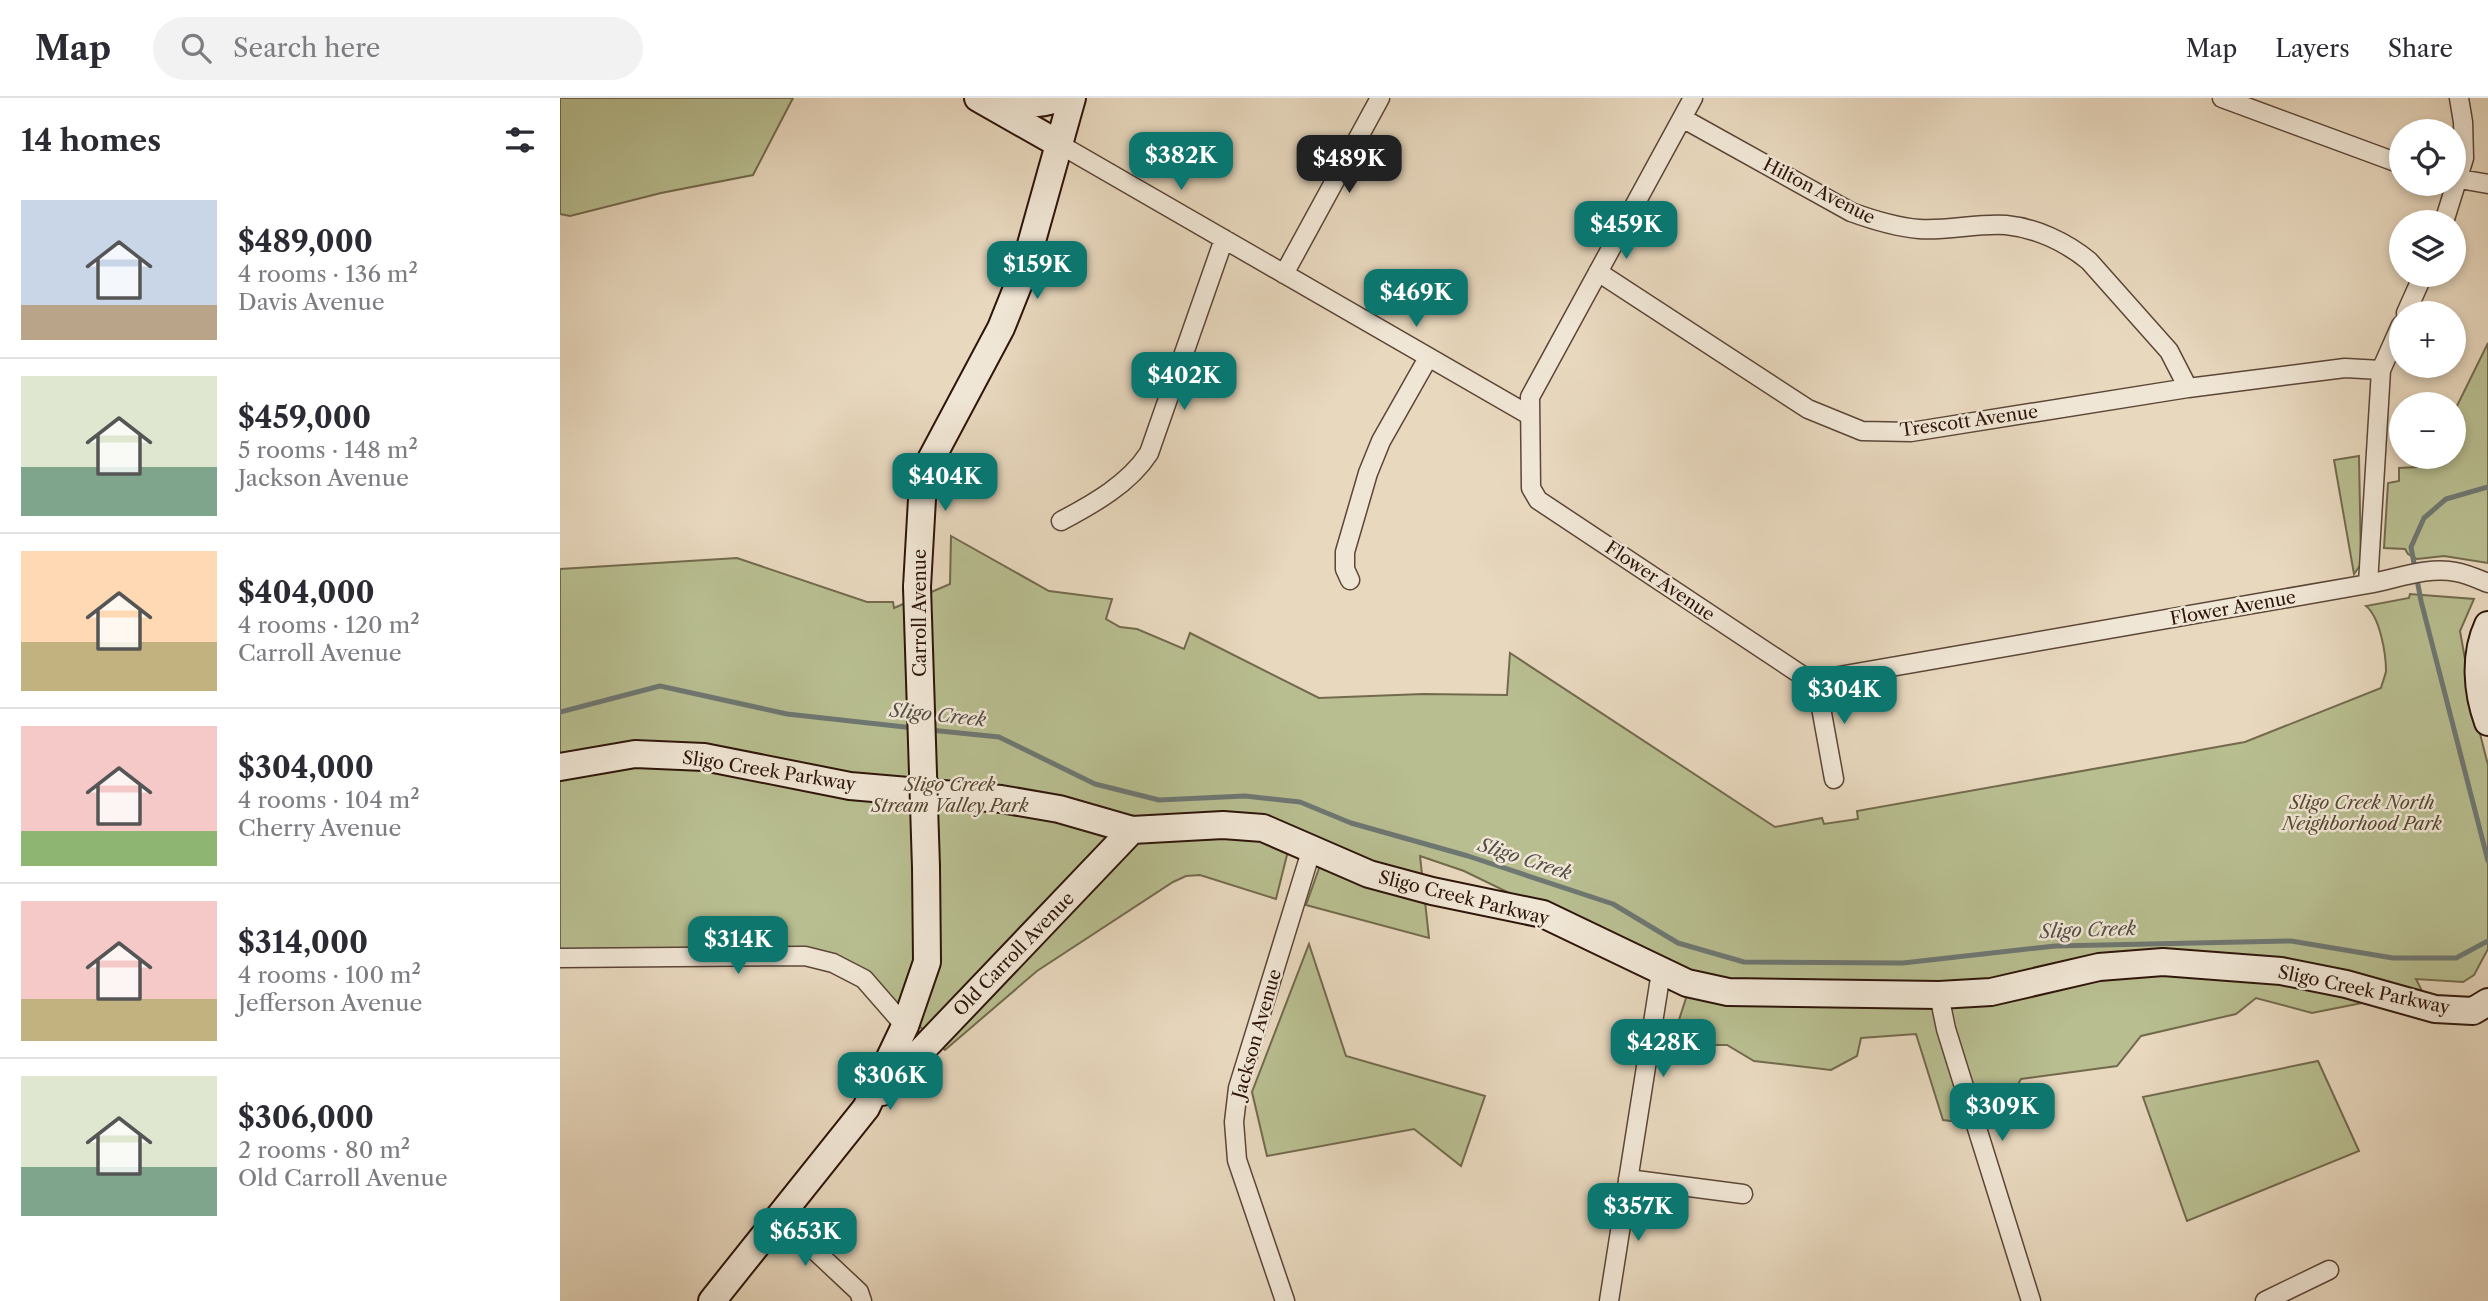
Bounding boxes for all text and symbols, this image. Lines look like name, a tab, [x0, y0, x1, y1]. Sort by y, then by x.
search box	[153, 17, 643, 80]
text: Map	[35, 28, 111, 69]
icon: search	[177, 29, 215, 67]
text: Search here	[233, 32, 380, 64]
text: Map	[2186, 34, 2237, 63]
text: Layers	[2275, 34, 2350, 63]
text: Share	[2388, 34, 2453, 63]
map controls	[2389, 119, 2466, 469]
button: locate	[2389, 119, 2466, 196]
icon: filters	[501, 121, 539, 159]
text: 14 homes	[21, 122, 161, 159]
pin: $382K	[1132, 132, 1230, 192]
pin: $489K	[1300, 136, 1398, 195]
text: $382K	[1145, 141, 1217, 169]
text: $489K	[1313, 144, 1385, 172]
street label: Hilton Avenue	[1759, 153, 1879, 229]
pin: $459K	[1577, 202, 1675, 261]
text: $459K	[1590, 210, 1662, 238]
button: layers	[2389, 210, 2466, 287]
text: $489,000	[238, 223, 373, 260]
icon: home	[77, 228, 161, 312]
pin: $159K	[988, 242, 1086, 301]
text: $159K	[1003, 250, 1071, 278]
text: 4 rooms · 136 m²	[238, 260, 418, 288]
pin: $469K	[1367, 270, 1465, 329]
text: $469K	[1380, 278, 1452, 306]
text: Davis Avenue	[238, 288, 385, 316]
button: +	[2389, 301, 2466, 378]
pin: $402K	[1135, 352, 1233, 412]
text: $402K	[1147, 361, 1221, 389]
button: −	[2389, 392, 2466, 469]
text: $459,000	[238, 399, 371, 436]
street label: Trescott Avenue	[1899, 400, 2039, 442]
icon: home	[77, 404, 161, 488]
text: 5 rooms · 148 m²	[238, 436, 418, 464]
pin: $404K	[896, 454, 994, 513]
text: $404K	[908, 462, 982, 490]
text: Jackson Avenue	[238, 464, 409, 492]
street label: Flower Avenue	[1601, 536, 1719, 626]
street label: Carroll Avenue	[909, 549, 931, 677]
text: $404,000	[238, 574, 375, 611]
icon: home	[77, 579, 161, 663]
street label: Flower Avenue	[2168, 586, 2298, 630]
text: 4 rooms · 120 m²	[238, 611, 420, 639]
text: Carroll Avenue	[238, 639, 402, 667]
pin: $304K	[1795, 666, 1893, 726]
text: $304K	[1808, 675, 1880, 703]
water label: Sligo Creek	[888, 698, 987, 731]
street label: Sligo Creek Parkway	[681, 746, 858, 796]
text: $304,000	[238, 749, 374, 786]
icon: home	[77, 754, 161, 838]
park label: Sligo Creek Stream Valley Park	[870, 774, 1029, 817]
text: 4 rooms · 104 m²	[238, 786, 420, 814]
park label: Sligo Creek North Neighborhood Park	[2280, 792, 2442, 835]
text: Cherry Avenue	[238, 814, 401, 842]
water label: Sligo Creek	[1475, 833, 1575, 885]
street label: Sligo Creek Parkway	[1376, 866, 1553, 930]
street label: Old Carroll Avenue	[949, 887, 1079, 1021]
pin: $314K	[689, 916, 787, 976]
water label: Sligo Creek	[2038, 917, 2137, 943]
text: $314,000	[238, 924, 368, 961]
text: $314K	[704, 925, 772, 953]
icon: home	[77, 929, 161, 1013]
text: 4 rooms · 100 m²	[238, 961, 421, 989]
street label: Sligo Creek Parkway	[2276, 961, 2453, 1019]
street label: Jackson Avenue	[1227, 967, 1286, 1104]
text: Jefferson Avenue	[238, 989, 422, 1017]
pin: $428K	[1614, 1020, 1712, 1079]
text: $428K	[1627, 1028, 1699, 1056]
pin: $306K	[841, 1052, 939, 1112]
text: $306K	[854, 1061, 926, 1089]
pin: $309K	[1953, 1084, 2051, 1143]
text: $309K	[1966, 1092, 2038, 1120]
text: $306,000	[238, 1099, 374, 1136]
icon: home	[77, 1104, 161, 1188]
text: 2 rooms · 80 m²	[238, 1136, 410, 1164]
text: Old Carroll Avenue	[238, 1164, 448, 1192]
pin: $357K	[1589, 1184, 1687, 1243]
text: $357K	[1604, 1192, 1672, 1220]
pin: $653K	[756, 1208, 854, 1268]
text: $653K	[770, 1217, 840, 1245]

